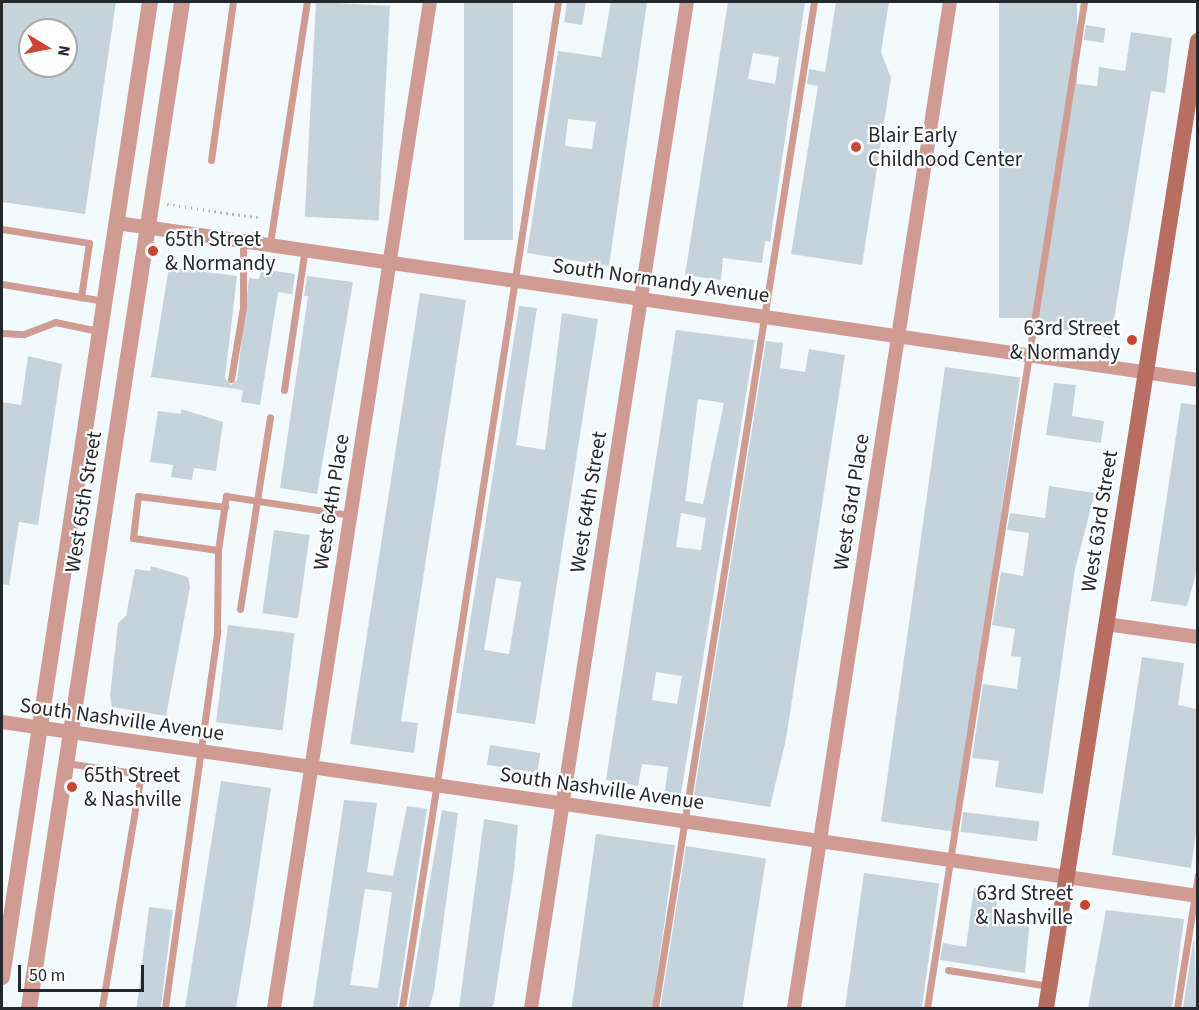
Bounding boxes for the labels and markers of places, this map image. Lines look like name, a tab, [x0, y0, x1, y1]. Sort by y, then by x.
place label: Blair Early Childhood Center	[868, 122, 1022, 172]
marker: Blair Early Childhood Center	[849, 140, 863, 154]
place label: 65th Street & Normandy	[165, 226, 275, 276]
marker: 65th Street & Normandy	[146, 244, 160, 258]
place label: 63rd Street & Normandy	[1010, 315, 1120, 365]
marker: 63rd Street & Normandy	[1125, 333, 1139, 347]
place label: 65th Street & Nashville	[84, 762, 181, 812]
marker: 65th Street & Nashville	[65, 780, 79, 794]
place label: 63rd Street & Nashville	[976, 880, 1073, 930]
marker: 63rd Street & Nashville	[1078, 898, 1092, 912]

